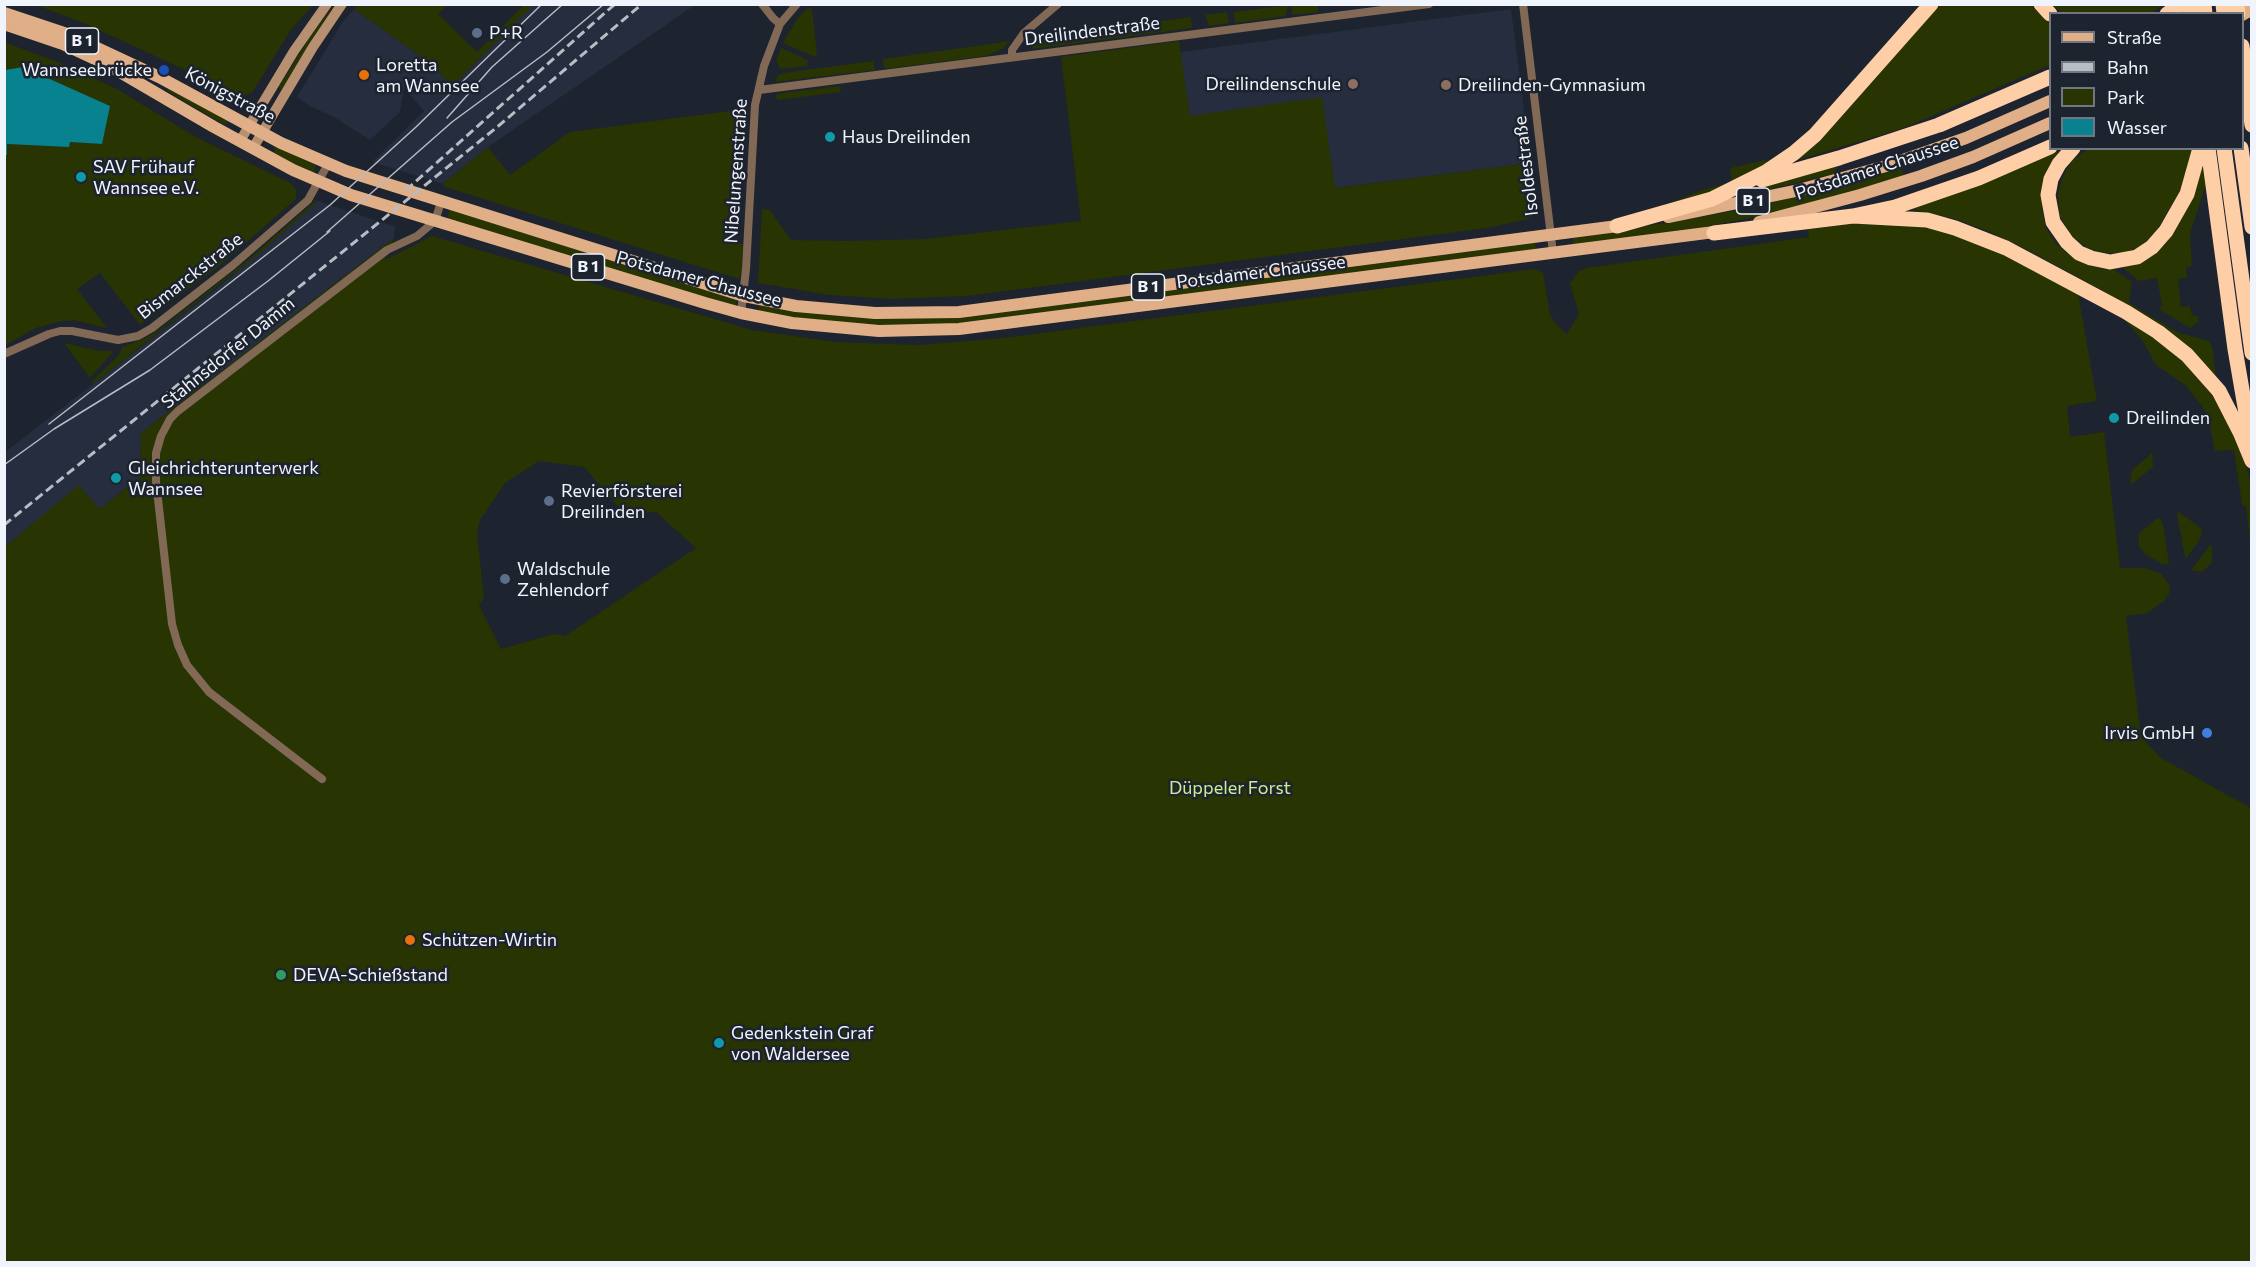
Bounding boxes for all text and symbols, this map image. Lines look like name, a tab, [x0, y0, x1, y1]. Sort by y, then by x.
street label: Dreilindenstraße	[1023, 12, 1161, 50]
legend	[2049, 12, 2244, 150]
place label: P+R	[489, 22, 523, 44]
marker: P+R	[470, 26, 484, 40]
text: Straße	[2107, 26, 2162, 48]
road number: B 1	[66, 28, 98, 54]
place label: Loretta am Wannsee	[376, 54, 479, 97]
text: Bahn	[2107, 56, 2149, 78]
place label: Wannseebrücke	[22, 59, 152, 81]
street label: Königstraße	[181, 62, 279, 128]
marker: Wannseebrücke	[157, 63, 171, 77]
marker: Loretta am Wannsee	[357, 68, 371, 82]
place label: Dreilindenschule	[1206, 73, 1341, 95]
place label: Dreilinden-Gymnasium	[1458, 74, 1646, 96]
marker: Dreilindenschule	[1346, 77, 1360, 91]
marker: Dreilinden-Gymnasium	[1439, 78, 1453, 92]
text: Park	[2107, 86, 2145, 108]
street label: Nibelungenstraße	[720, 98, 752, 244]
street label: Isoldestraße	[1509, 115, 1543, 217]
text: Wasser	[2107, 116, 2167, 138]
place label: Haus Dreilinden	[842, 126, 971, 148]
marker: Haus Dreilinden	[823, 130, 837, 144]
street label: Potsdamer Chaussee	[1793, 131, 1961, 205]
place label: SAV Frühauf Wannsee e.V.	[93, 156, 199, 198]
marker: SAV Frühauf Wannsee e.V.	[74, 170, 88, 184]
road number: B 1	[1736, 188, 1770, 214]
street label: Bismarckstraße	[133, 228, 247, 324]
street label: Potsdamer Chaussee	[614, 247, 784, 311]
street label: Potsdamer Chaussee	[1175, 251, 1347, 293]
road number: B 1	[572, 254, 604, 280]
road number: B 1	[1132, 274, 1164, 300]
street label: Stahnsdorfer Damm	[157, 293, 299, 413]
place label: Dreilinden	[2126, 407, 2210, 429]
marker: Dreilinden	[2107, 411, 2121, 425]
place label: Gleichrichterunterwerk Wannsee	[128, 457, 319, 500]
marker: Gleichrichterunterwerk Wannsee	[109, 471, 123, 485]
place label: Revierförsterei Dreilinden	[561, 480, 682, 522]
marker: Revierförsterei Dreilinden	[542, 494, 556, 508]
place label: Waldschule Zehlendorf	[517, 558, 610, 600]
marker: Waldschule Zehlendorf	[498, 572, 512, 586]
place label: Irvis GmbH	[2104, 722, 2195, 744]
marker: Irvis GmbH	[2200, 726, 2214, 740]
park label: Düppeler Forst	[1169, 777, 1291, 799]
place label: Schützen-Wirtin	[422, 929, 557, 951]
marker: Schützen-Wirtin	[403, 933, 417, 947]
place label: DEVA-Schießstand	[293, 964, 448, 986]
marker: DEVA-Schießstand	[274, 968, 288, 982]
place label: Gedenkstein Graf von Waldersee	[731, 1022, 874, 1064]
marker: Gedenkstein Graf von Waldersee	[712, 1036, 726, 1050]

